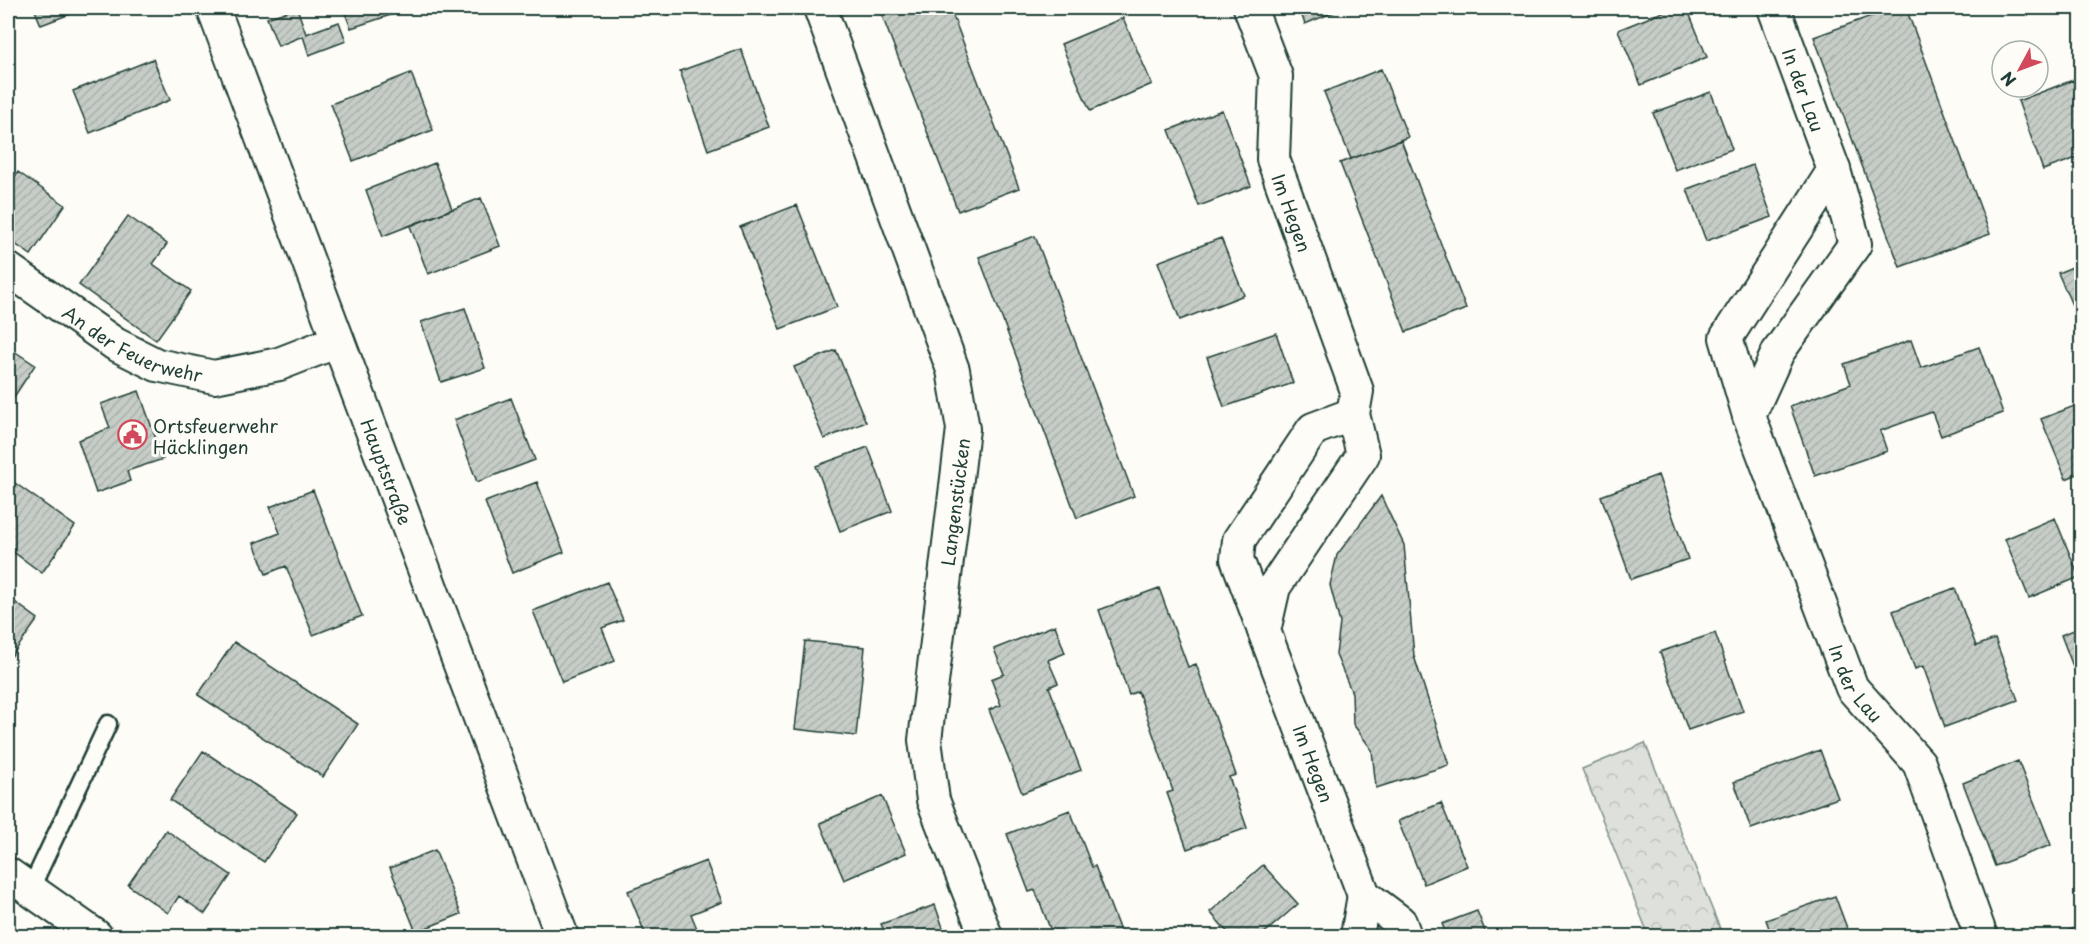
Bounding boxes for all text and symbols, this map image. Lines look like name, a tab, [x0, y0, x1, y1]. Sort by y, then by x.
north arrow	[1990, 39, 2050, 99]
street label: In der Lau	[1776, 44, 1832, 135]
text: N	[1995, 67, 2021, 92]
street label: Im Hegen	[1266, 170, 1319, 255]
street label: An der Feuerwehr	[58, 298, 206, 388]
place label: Ortsfeuerwehr Häcklingen	[153, 412, 278, 460]
street label: Hauptstraße	[355, 414, 420, 528]
public building icon: Ortsfeuerwehr Häcklingen	[116, 419, 148, 451]
street label: Langenstücken	[934, 437, 976, 567]
street label: In der Lau	[1823, 640, 1890, 728]
street label: Im Hegen	[1287, 721, 1341, 806]

